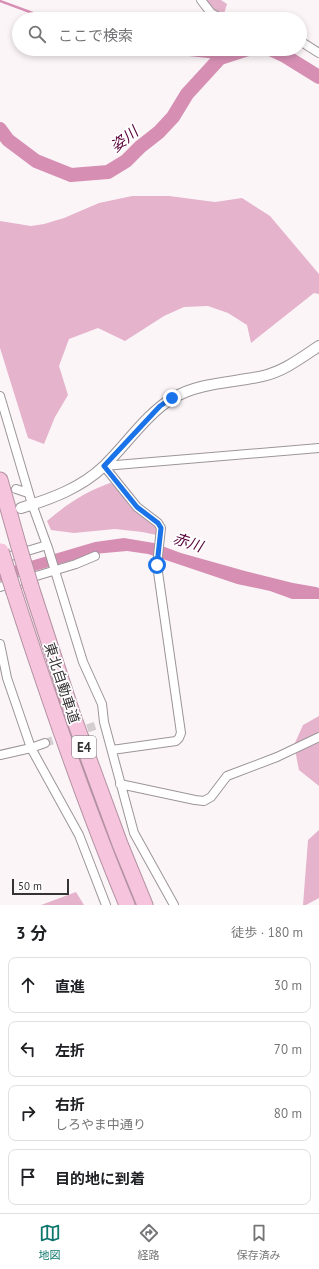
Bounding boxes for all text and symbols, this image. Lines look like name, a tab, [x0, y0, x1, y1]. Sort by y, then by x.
search box	[12, 12, 307, 56]
icon: search	[26, 23, 48, 45]
text: ここで検索	[58, 26, 133, 45]
water label: 姿川	[106, 121, 143, 156]
route end	[163, 389, 181, 407]
water label: 赤川	[171, 528, 207, 556]
route start	[148, 556, 166, 574]
street label: 東北自動車道	[40, 640, 84, 726]
road number: E4	[72, 736, 96, 758]
scale bar	[12, 877, 69, 896]
text: 50 m	[18, 879, 42, 893]
text: 3 分	[16, 922, 47, 944]
text: 徒歩 · 180 m	[231, 924, 303, 941]
icon: ahead	[17, 974, 39, 996]
text: 直進	[55, 977, 85, 996]
text: 30 m	[274, 977, 302, 994]
icon: left	[17, 1038, 39, 1060]
text: 左折	[55, 1041, 85, 1060]
text: 70 m	[274, 1041, 302, 1058]
text: 右折	[55, 1095, 85, 1114]
icon: right	[17, 1102, 39, 1124]
text: 80 m	[274, 1105, 302, 1122]
text: しろやま中通り	[55, 1116, 146, 1133]
icon: arrive	[17, 1166, 39, 1188]
text: 目的地に到着	[55, 1169, 145, 1188]
tab: 地図	[39, 1222, 61, 1262]
tab: 経路	[138, 1222, 160, 1262]
tab: 保存済み	[237, 1222, 281, 1262]

